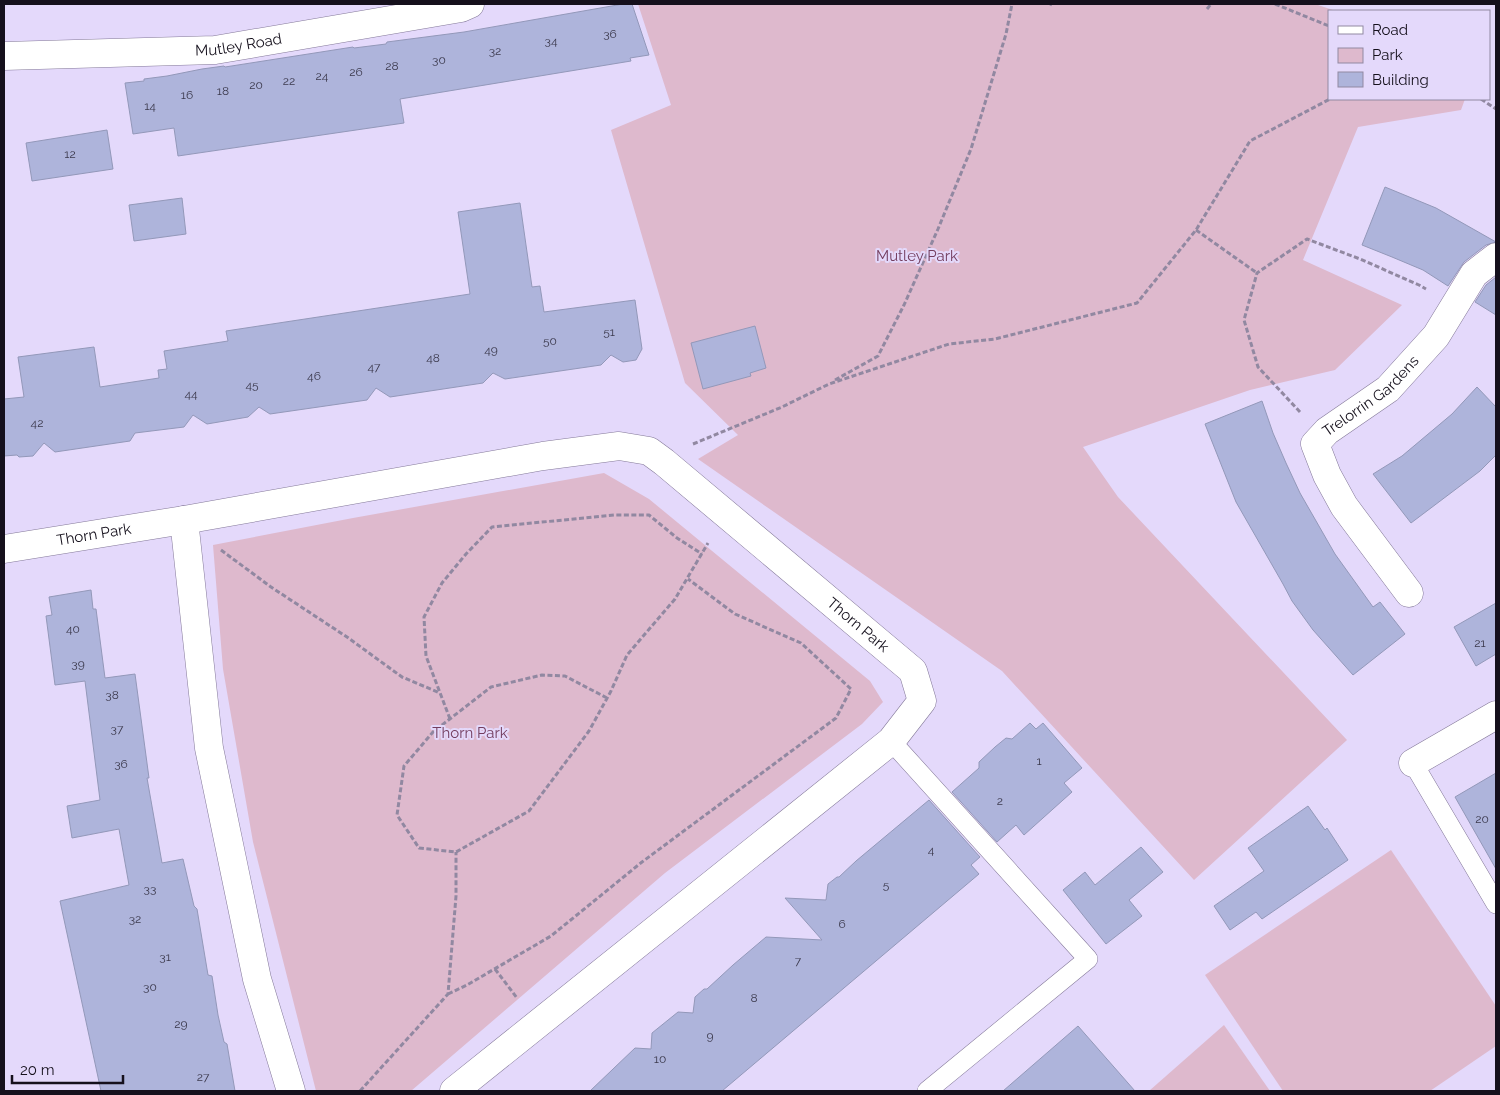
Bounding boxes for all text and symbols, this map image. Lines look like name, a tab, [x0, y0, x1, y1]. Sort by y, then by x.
legend	[1328, 10, 1490, 100]
text: Road	[1372, 21, 1408, 39]
house number: 36	[603, 27, 617, 41]
street label: Mutley Road	[195, 30, 283, 60]
house number: 34	[545, 34, 558, 48]
house number: 32	[489, 44, 501, 58]
text: Park	[1372, 46, 1403, 64]
house number: 30	[432, 53, 446, 67]
house number: 28	[385, 59, 399, 73]
house number: 26	[349, 65, 363, 79]
house number: 24	[316, 69, 329, 83]
text: Building	[1372, 71, 1429, 89]
house number: 22	[283, 74, 295, 88]
house number: 20	[249, 78, 263, 92]
house number: 18	[217, 84, 229, 98]
house number: 16	[181, 88, 193, 102]
house number: 14	[144, 99, 156, 113]
house number: 12	[64, 147, 76, 161]
park label: Mutley Park	[876, 247, 958, 265]
house number: 51	[603, 325, 615, 339]
house number: 50	[543, 334, 557, 348]
house number: 49	[484, 343, 498, 357]
house number: 48	[426, 351, 440, 365]
street label: Trelorrin Gardens	[1319, 352, 1423, 440]
house number: 47	[368, 360, 381, 374]
house number: 46	[307, 369, 321, 383]
house number: 45	[245, 378, 259, 392]
house number: 44	[184, 387, 198, 401]
house number: 42	[31, 416, 43, 430]
street label: Thorn Park	[55, 520, 133, 549]
street label: Thorn Park	[823, 594, 893, 656]
house number: 40	[66, 622, 80, 636]
house number: 21	[1474, 636, 1486, 650]
house number: 39	[71, 657, 85, 671]
house number: 38	[105, 688, 119, 702]
house number: 37	[111, 722, 124, 736]
park label: Thorn Park	[432, 724, 508, 742]
house number: 1	[1036, 754, 1042, 768]
house number: 36	[114, 757, 128, 771]
house number: 2	[997, 794, 1003, 808]
house number: 20	[1475, 812, 1489, 826]
house number: 4	[928, 843, 935, 857]
house number: 5	[883, 878, 890, 892]
house number: 33	[144, 882, 156, 896]
house number: 32	[129, 912, 141, 926]
house number: 6	[838, 917, 846, 931]
house number: 31	[159, 950, 171, 964]
house number: 7	[795, 954, 802, 968]
house number: 30	[143, 980, 157, 994]
house number: 8	[750, 991, 758, 1005]
house number: 29	[174, 1017, 188, 1031]
house number: 9	[706, 1029, 714, 1043]
scale bar	[12, 1052, 124, 1084]
house number: 10	[654, 1052, 666, 1066]
text: 20 m	[20, 1061, 55, 1079]
house number: 27	[197, 1070, 210, 1084]

